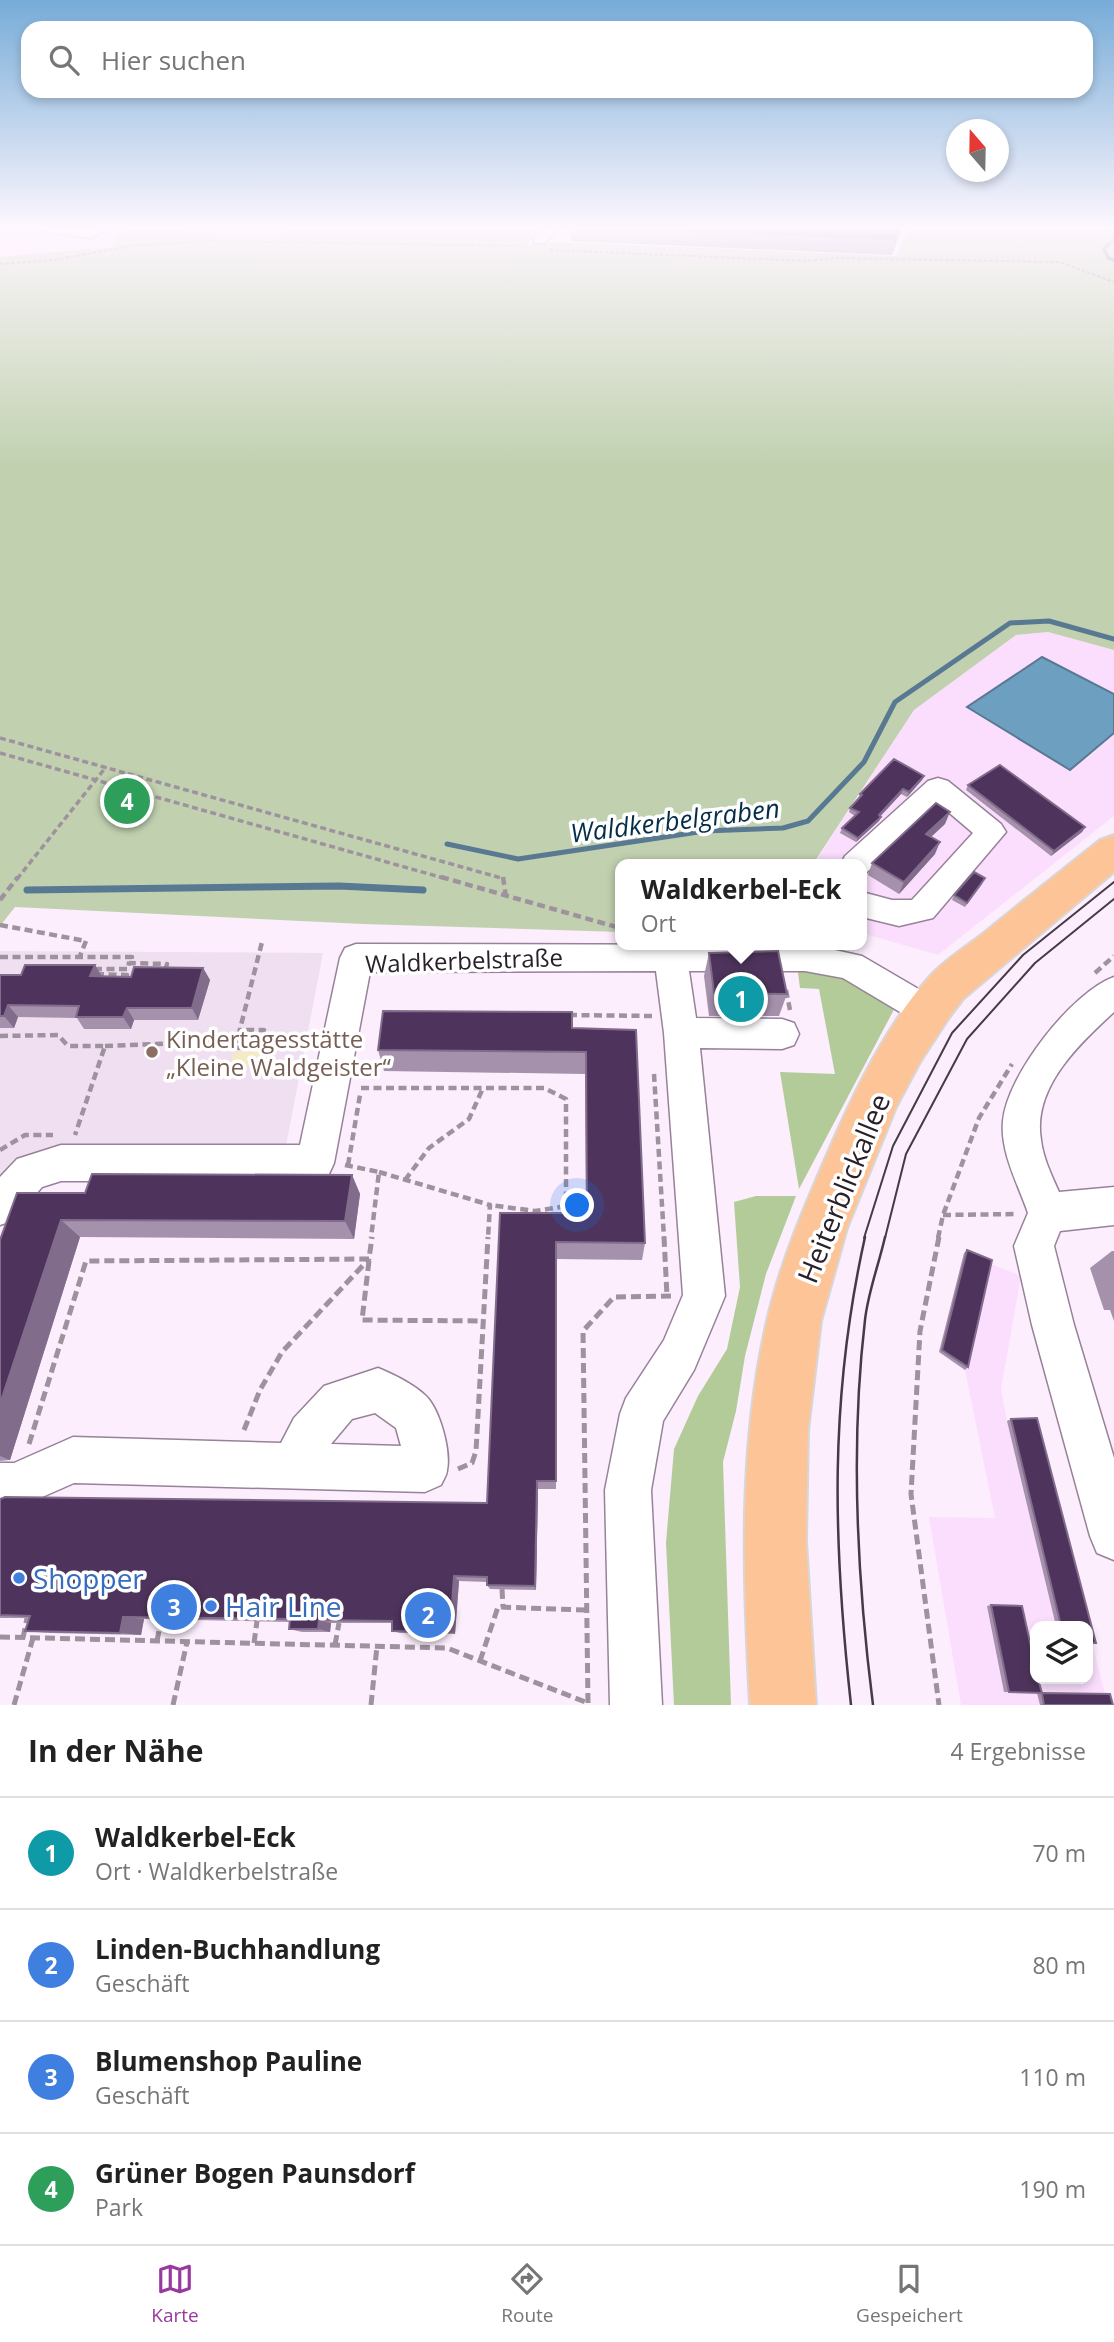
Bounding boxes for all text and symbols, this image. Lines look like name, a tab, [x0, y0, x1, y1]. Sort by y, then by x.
search box	[21, 21, 1093, 98]
icon: search	[45, 41, 83, 79]
text: Hier suchen	[101, 42, 246, 78]
north arrow	[946, 119, 1009, 182]
pin: 4	[104, 775, 150, 827]
water label: Waldkerbelgraben	[568, 789, 782, 851]
popup	[615, 859, 867, 950]
text: Waldkerbel-Eck	[641, 871, 841, 907]
text: Ort	[641, 907, 676, 939]
street label: Waldkerbelstraße	[365, 940, 563, 980]
pin: 1	[718, 973, 764, 1025]
place label: Kindertagesstätte „Kleine Waldgeister“	[166, 1022, 392, 1083]
marker: Kindertagesstätte „Kleine Waldgeister“	[144, 1044, 160, 1060]
street label: Heiterblickallee	[788, 1088, 898, 1288]
your location	[560, 1188, 594, 1222]
place label: Shopper	[33, 1559, 144, 1597]
marker: Shopper	[11, 1570, 27, 1586]
pin: 3	[151, 1581, 197, 1633]
place label: Hair Line	[225, 1587, 342, 1625]
pin: 2	[405, 1589, 451, 1641]
marker: Hair Line	[203, 1598, 219, 1614]
map controls	[1030, 1621, 1093, 1684]
button: layers	[1030, 1621, 1093, 1684]
text: In der Nähe	[28, 1730, 204, 1771]
text: 4 Ergebnisse	[950, 1735, 1086, 1767]
text: Waldkerbel-Eck	[95, 1819, 296, 1855]
text: 1	[44, 1837, 58, 1869]
text: 70 m	[1032, 1837, 1086, 1869]
text: Ort · Waldkerbelstraße	[95, 1855, 338, 1887]
text: Linden-Buchhandlung	[95, 1931, 380, 1967]
text: 2	[44, 1949, 58, 1981]
text: 80 m	[1032, 1949, 1086, 1981]
text: Geschäft	[95, 1967, 189, 1999]
text: Blumenshop Pauline	[95, 2043, 362, 2079]
text: 3	[44, 2061, 58, 2093]
text: 110 m	[1019, 2061, 1086, 2093]
text: Geschäft	[95, 2079, 189, 2111]
text: Grüner Bogen Paunsdorf	[95, 2155, 415, 2191]
text: 4	[44, 2173, 58, 2205]
text: 190 m	[1019, 2173, 1086, 2205]
text: Park	[95, 2191, 143, 2223]
tab: Karte	[151, 2260, 199, 2328]
tab: Route	[501, 2260, 554, 2328]
tab: Gespeichert	[856, 2260, 963, 2328]

